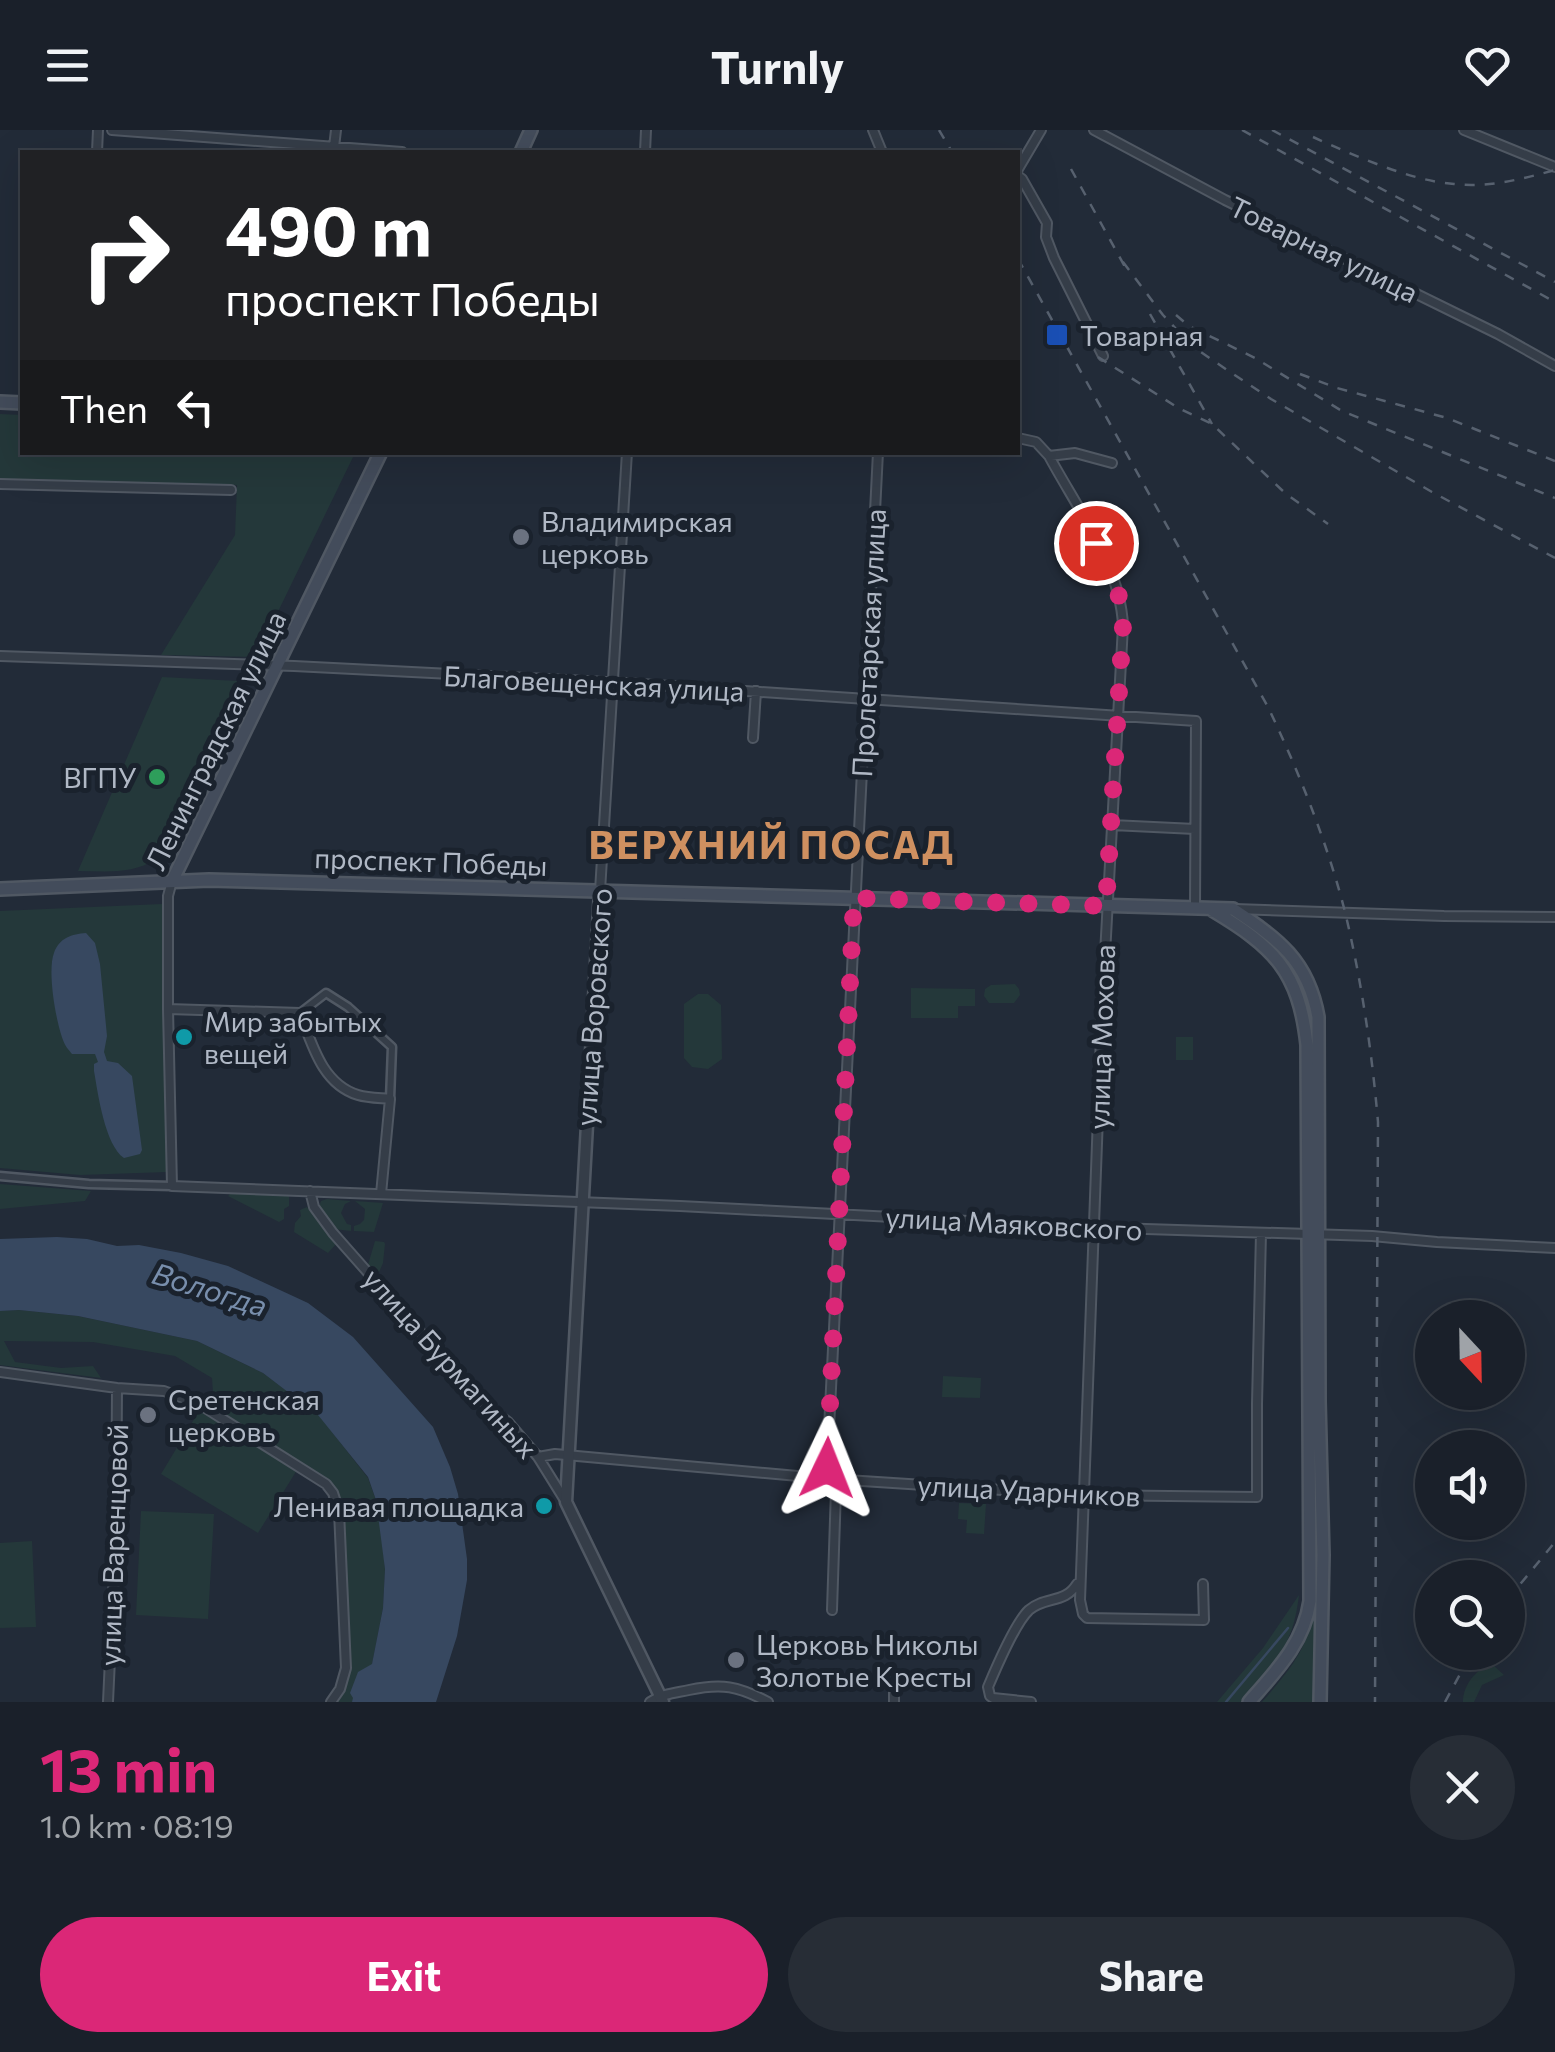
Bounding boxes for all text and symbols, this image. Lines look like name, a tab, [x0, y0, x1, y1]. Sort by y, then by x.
icon: menu	[40, 38, 95, 93]
text: Turnly	[711, 38, 844, 93]
icon: heart	[1460, 38, 1515, 93]
text: 490 m	[225, 185, 432, 270]
street label: Товарная улица	[1224, 189, 1424, 309]
icon: right	[60, 190, 190, 320]
text: проспект Победы	[225, 270, 600, 325]
place label: Товарная	[1080, 318, 1203, 352]
marker: Товарная	[1044, 322, 1070, 348]
icon: left	[168, 380, 223, 435]
text: Then	[60, 384, 148, 431]
pin	[1054, 501, 1139, 586]
place label: Владимирская церковь	[541, 504, 733, 570]
street label: Пролетарская улица	[844, 508, 892, 778]
icon: arrive	[1069, 516, 1124, 571]
marker: Владимирская церковь	[510, 526, 532, 548]
street label: Ленинградская улица	[138, 605, 292, 875]
street label: Благовещенская улица	[443, 658, 745, 708]
place label: ВГПУ	[63, 760, 137, 794]
marker: ВГПУ	[146, 766, 168, 788]
district label: ВЕРХНИЙ ПОСАД	[589, 820, 955, 867]
street label: проспект Победы	[314, 840, 548, 882]
street label: улица Воровского	[568, 887, 618, 1127]
street label: улица Мохова	[1081, 944, 1121, 1130]
place label: Мир забытых вещей	[204, 1004, 382, 1070]
marker: Мир забытых вещей	[173, 1026, 195, 1048]
street label: улица Маяковского	[885, 1199, 1143, 1247]
water label: Вологда	[148, 1253, 272, 1323]
street label: улица Бурмагиных	[357, 1261, 545, 1465]
north arrow	[1415, 1300, 1525, 1410]
map controls	[1415, 1300, 1525, 1670]
place label: Сретенская церковь	[168, 1382, 320, 1448]
marker: Сретенская церковь	[137, 1404, 159, 1426]
position arrow	[775, 1416, 879, 1520]
street label: улица Варенцовой	[92, 1423, 134, 1667]
button: sound	[1415, 1430, 1525, 1540]
street label: улица Ударников	[917, 1467, 1141, 1513]
place label: Ленивая площадка	[274, 1489, 524, 1523]
marker: Ленивая площадка	[533, 1495, 555, 1517]
button: search	[1415, 1560, 1525, 1670]
place label: Церковь Николы Золотые Кресты	[756, 1627, 979, 1693]
marker: Церковь Николы Золотые Кресты	[725, 1649, 747, 1671]
text: 13 min	[40, 1731, 217, 1804]
button: close	[1410, 1735, 1515, 1840]
text: 1.0 km · 08:19	[40, 1805, 234, 1845]
button: Exit	[40, 1917, 768, 2032]
button: Share	[788, 1917, 1515, 2032]

